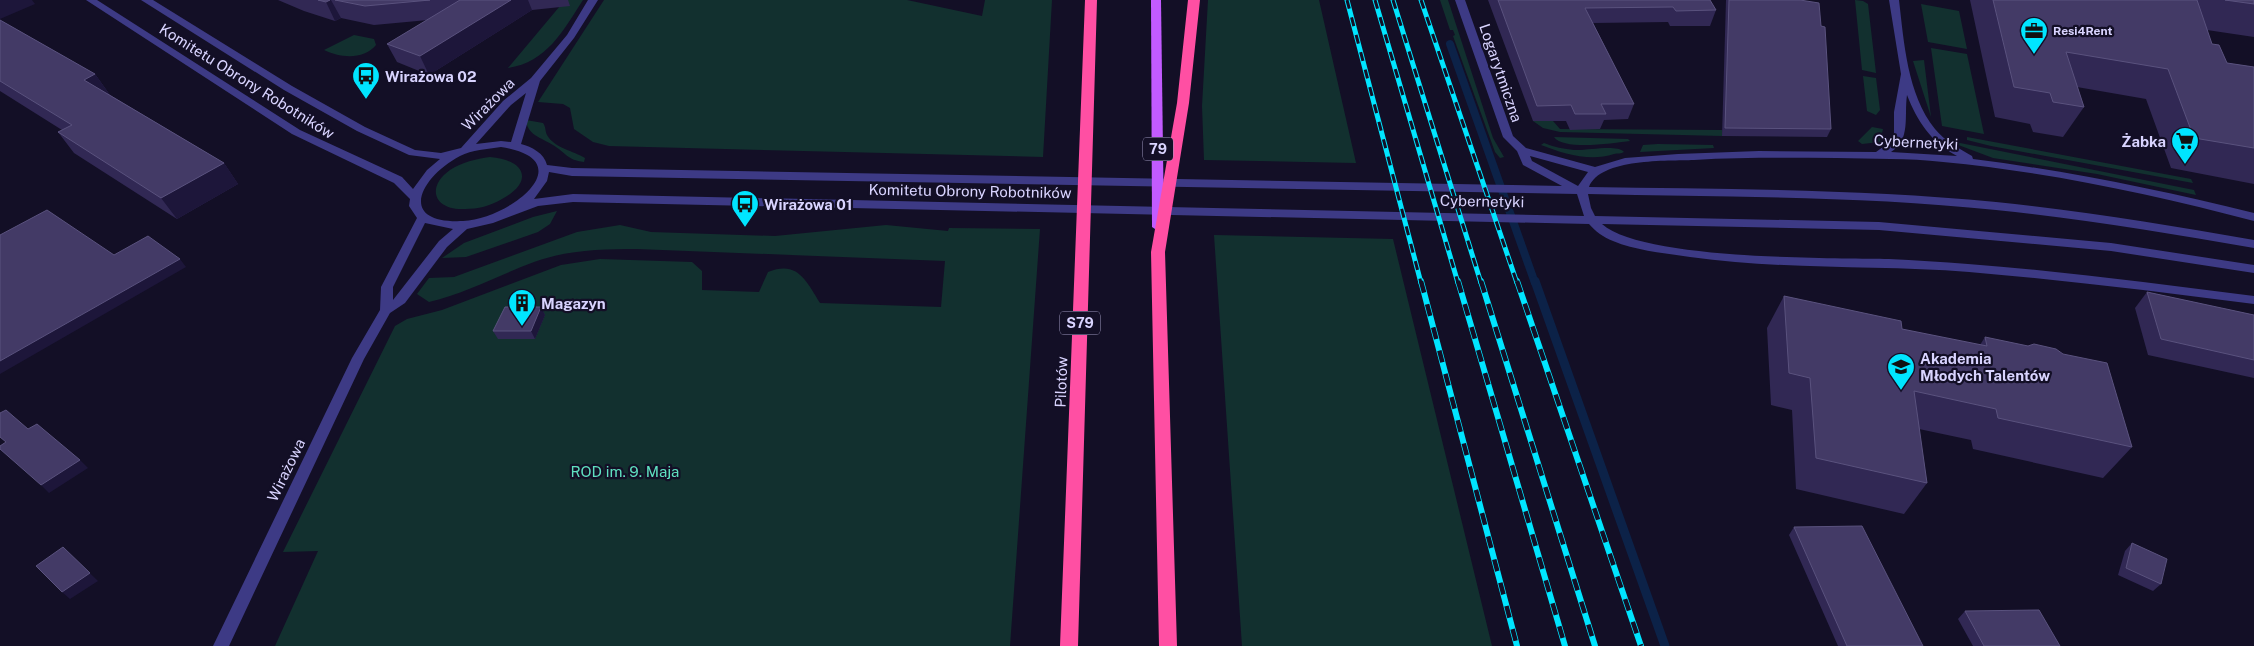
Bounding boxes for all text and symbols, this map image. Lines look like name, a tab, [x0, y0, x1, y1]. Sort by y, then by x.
office icon: Resi4Rent	[2019, 16, 2049, 55]
street label: Komitetu Obrony Robotników	[156, 20, 338, 142]
street label: Logarytmiczna	[1476, 22, 1526, 124]
place label: Resi4Rent	[2053, 24, 2112, 38]
bus stop icon: Wirażowa 02	[351, 61, 381, 100]
place label: Wirażowa 02	[385, 68, 476, 85]
street label: Wirażowa	[458, 74, 518, 134]
supermarket icon: Żabka	[2170, 126, 2200, 165]
street label: Cybernetyki	[1873, 131, 1959, 153]
place label: Żabka	[2121, 133, 2166, 150]
road number: 79	[1143, 138, 1173, 160]
street label: Komitetu Obrony Robotników	[868, 181, 1072, 201]
bus stop icon: Wirażowa 01	[730, 189, 760, 228]
street label: Cybernetyki	[1440, 192, 1524, 210]
place label: Wirażowa 01	[764, 196, 852, 213]
building icon: Magazyn	[507, 288, 537, 327]
place label: Magazyn	[541, 295, 606, 312]
road number: S79	[1060, 312, 1100, 334]
place label: Akademia Młodych Talentów	[1920, 350, 2050, 384]
school or university icon: Akademia Młodych Talentów	[1886, 352, 1916, 391]
street label: Pilotów	[1052, 356, 1070, 408]
street label: Wirażowa	[264, 436, 308, 504]
park label: ROD im. 9. Maja	[571, 463, 679, 480]

